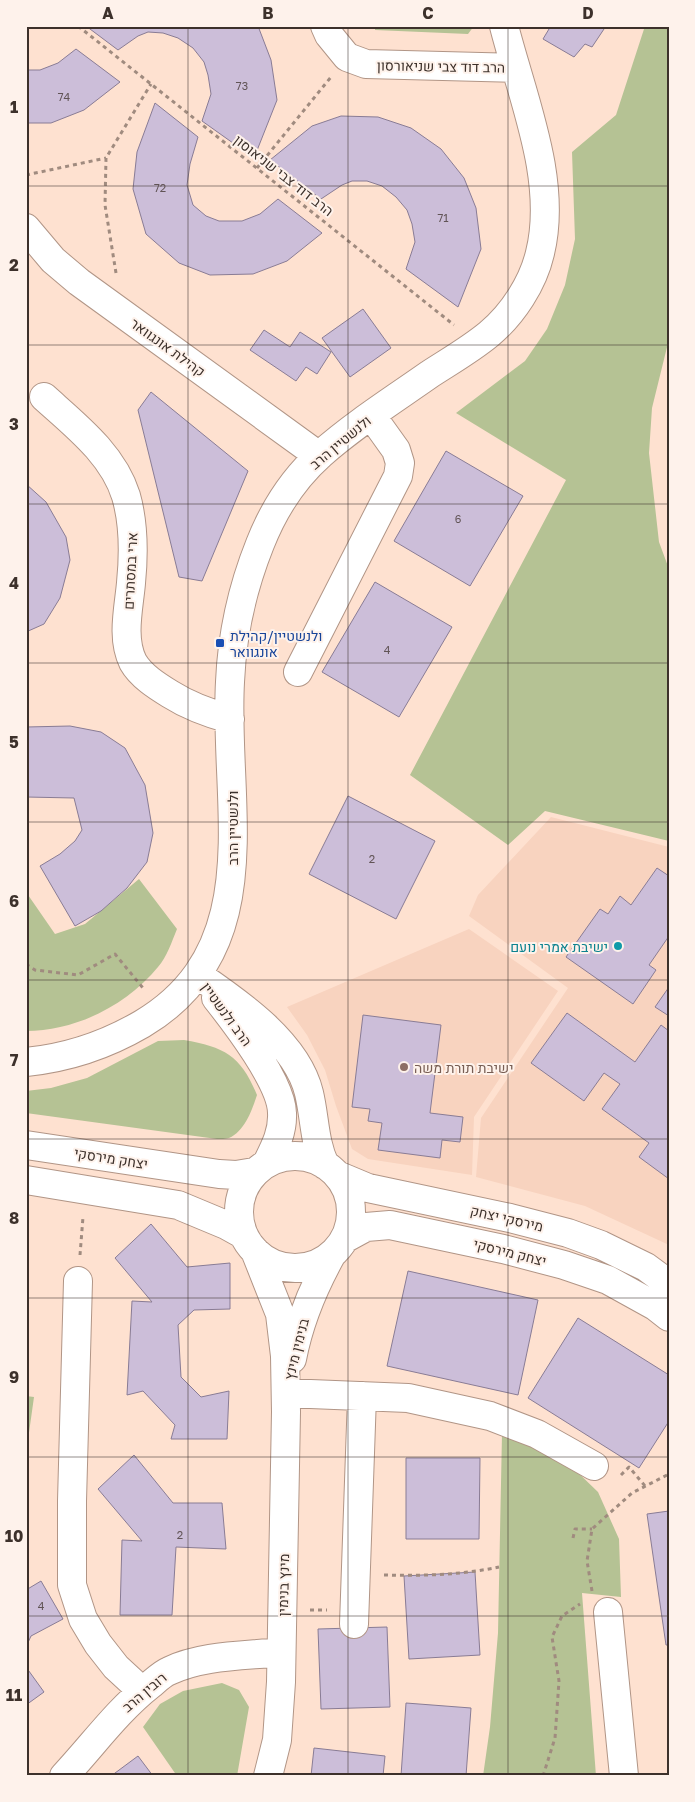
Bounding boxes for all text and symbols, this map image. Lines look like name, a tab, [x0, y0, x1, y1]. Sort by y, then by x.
text: A	[102, 3, 114, 23]
text: B	[262, 3, 274, 23]
text: C	[422, 3, 434, 23]
text: D	[582, 3, 594, 23]
street label: הרב דוד צבי שניאורסון	[377, 56, 505, 76]
house number: 73	[236, 79, 248, 92]
house number: 74	[58, 90, 71, 103]
text: 1	[10, 97, 18, 117]
street label: הרב דוד צבי שניאוסון	[231, 131, 337, 219]
house number: 72	[154, 181, 166, 194]
house number: 71	[437, 211, 449, 224]
text: 2	[9, 255, 19, 275]
street label: קהילת אונגוואר	[127, 314, 209, 380]
street label: ולנשטיין הרב	[306, 412, 374, 472]
text: 3	[9, 414, 19, 434]
house number: 6	[455, 512, 462, 525]
street label: ארי במסתרים	[119, 532, 141, 610]
text: 4	[9, 573, 19, 593]
place label: ולנשטיין/קהילת אונגוואר	[230, 627, 322, 660]
marker: ולנשטיין/קהילת אונגוואר	[214, 637, 226, 649]
house number: 4	[384, 643, 391, 656]
text: 5	[9, 732, 19, 752]
street label: ולנשטיין הרב	[224, 791, 241, 865]
house number: 2	[369, 852, 375, 865]
text: 6	[9, 891, 19, 911]
place label: ישיבת אמרי נועם	[510, 938, 608, 955]
marker: ישיבת אמרי נועם	[612, 940, 624, 952]
street label: הרב ולנשטיין	[198, 979, 256, 1049]
text: 7	[10, 1050, 19, 1070]
place label: ישיבת תורת משה	[414, 1059, 513, 1076]
marker: ישיבת תורת משה	[398, 1061, 410, 1073]
street label: יצחק מירסקי	[73, 1144, 149, 1172]
street label: מירסקי יצחק	[469, 1201, 545, 1235]
text: 8	[9, 1208, 19, 1228]
street label: יצחק מירסקי	[472, 1235, 548, 1269]
street label: בנימין מינץ	[280, 1316, 312, 1382]
text: 9	[9, 1367, 19, 1387]
text: 10	[5, 1526, 23, 1546]
house number: 2	[177, 1528, 183, 1541]
street label: מינץ בנימין	[274, 1553, 292, 1617]
house number: 4	[38, 1599, 45, 1612]
street label: רובין הרב	[118, 1669, 170, 1715]
text: 11	[6, 1685, 22, 1705]

